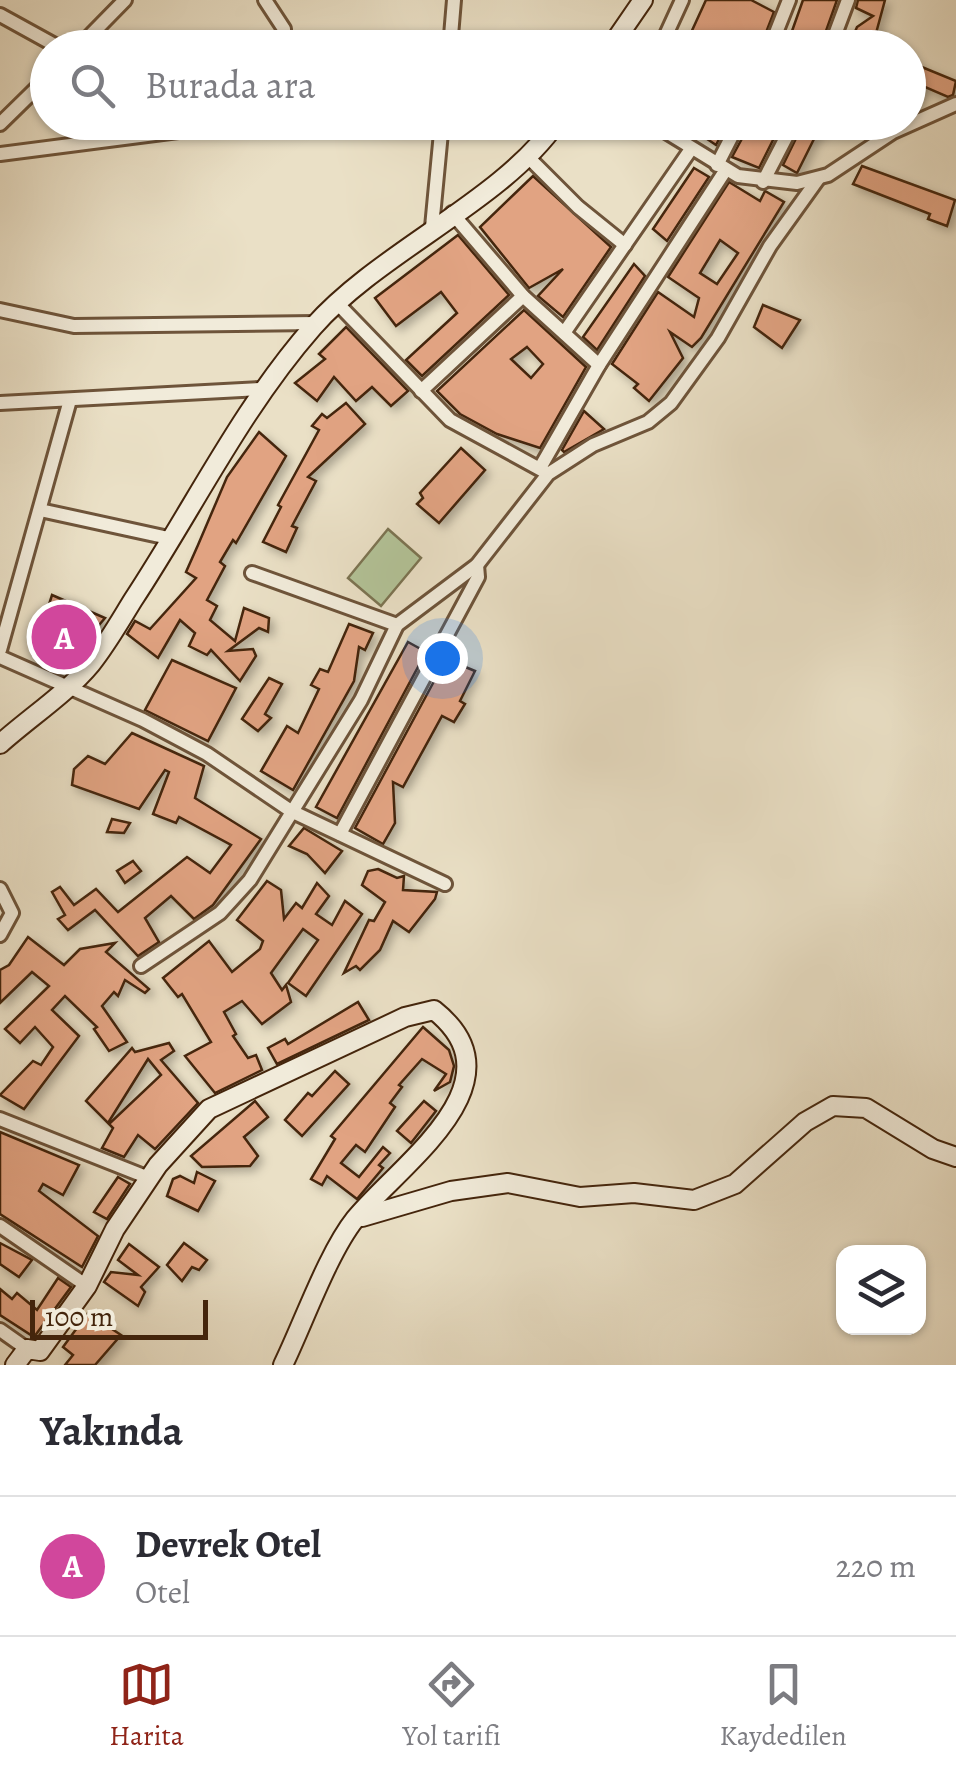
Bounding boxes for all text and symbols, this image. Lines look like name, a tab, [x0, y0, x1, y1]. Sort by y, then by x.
search box	[30, 30, 926, 140]
icon: search	[65, 58, 120, 113]
text: Burada ara	[145, 59, 315, 111]
pin: A	[32, 600, 96, 674]
your location	[417, 633, 468, 684]
map controls	[836, 1245, 926, 1335]
button: layers	[836, 1245, 926, 1335]
scale bar	[30, 1295, 208, 1340]
text: 100 m	[45, 1298, 113, 1336]
text: Yakında	[40, 1402, 183, 1459]
text: Devrek Otel	[135, 1518, 321, 1570]
text: A	[62, 1544, 83, 1588]
text: 220 m	[836, 1544, 916, 1588]
text: Otel	[135, 1570, 190, 1614]
tab: Harita	[109, 1657, 184, 1755]
tab: Yol tarifi	[403, 1657, 501, 1755]
tab: Kaydedilen	[720, 1657, 847, 1755]

